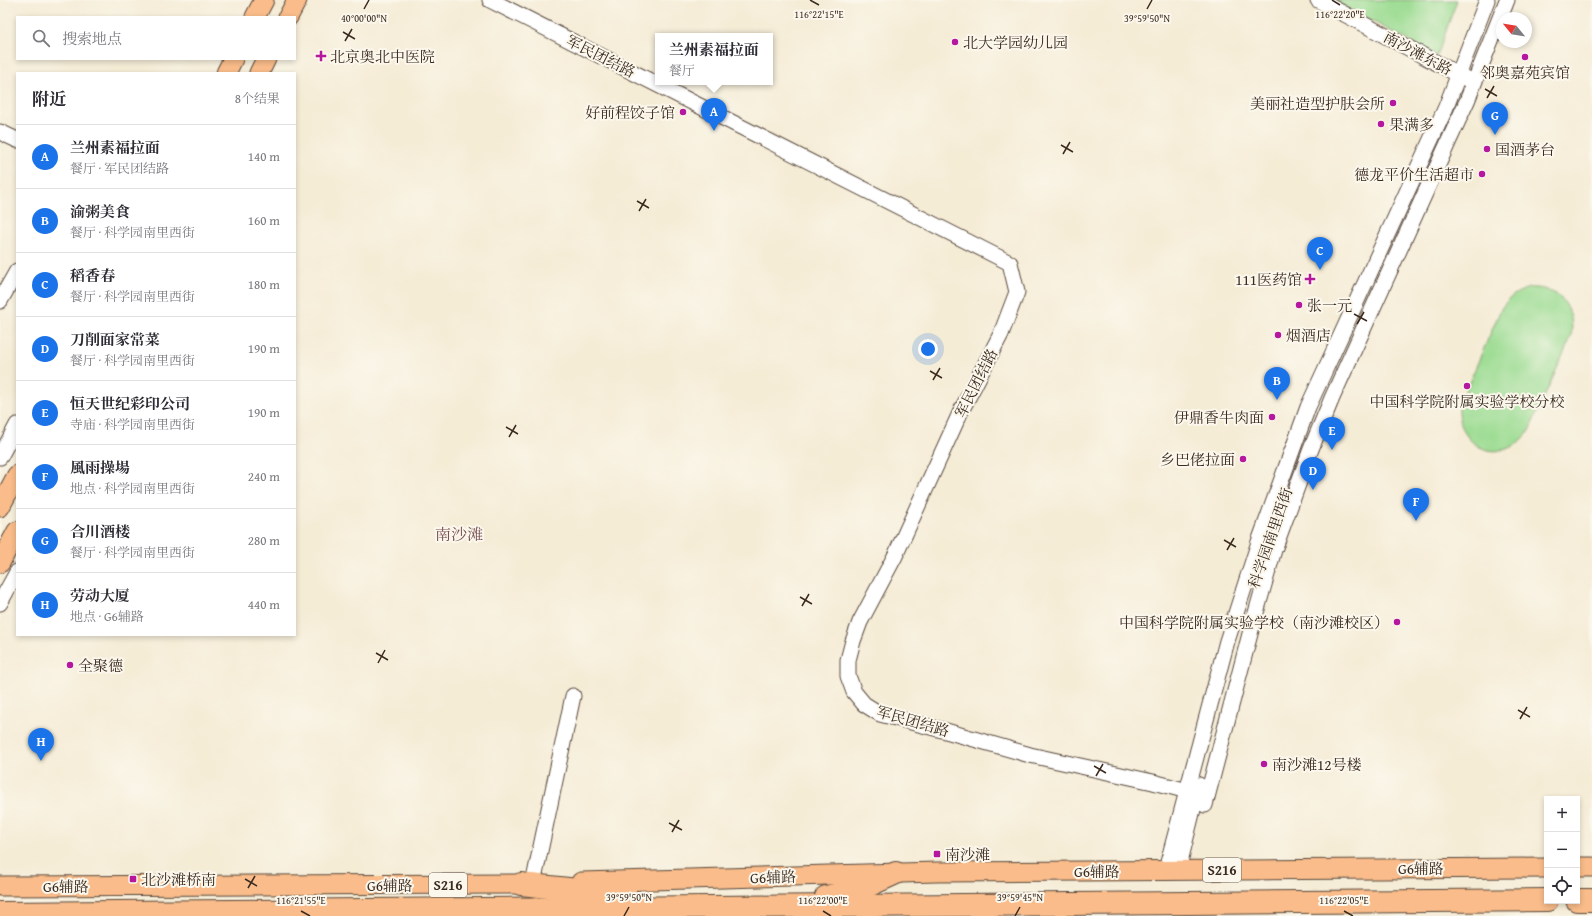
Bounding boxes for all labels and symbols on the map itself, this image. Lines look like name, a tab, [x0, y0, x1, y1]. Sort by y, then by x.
text: 116°22'15"E	[794, 7, 844, 22]
text: 116°22'20"E	[1315, 7, 1365, 22]
text: 40°00'00"N	[341, 11, 387, 26]
text: 39°59'50"N	[1124, 11, 1170, 26]
north arrow	[1496, 12, 1532, 48]
street label: 南沙滩东路	[1380, 26, 1456, 80]
street label: 军民团结路	[563, 30, 639, 82]
place label: 北大学园幼儿园	[963, 32, 1068, 53]
marker: 北大学园幼儿园	[950, 37, 960, 47]
place label: 北京奥北中医院	[330, 46, 435, 67]
marker: 北京奥北中医院	[315, 50, 327, 62]
marker: 邻奥嘉苑宾馆	[1520, 52, 1530, 62]
place label: 邻奥嘉苑宾馆	[1480, 62, 1570, 83]
place label: 美丽社造型护肤会所	[1250, 93, 1385, 114]
pin: A	[701, 98, 727, 131]
marker: 美丽社造型护肤会所	[1388, 98, 1398, 108]
place label: 好前程饺子馆	[585, 102, 675, 123]
pin: G	[1482, 102, 1508, 135]
marker: 好前程饺子馆	[678, 107, 688, 117]
place label: 果满多	[1389, 114, 1434, 135]
marker: 果满多	[1376, 119, 1386, 129]
place label: 国酒茅台	[1495, 139, 1555, 160]
marker: 国酒茅台	[1482, 144, 1492, 154]
place label: 德龙平价生活超市	[1354, 164, 1474, 185]
marker: 德龙平价生活超市	[1477, 169, 1487, 179]
pin: C	[1307, 237, 1333, 270]
place label: 111医药馆	[1235, 269, 1302, 290]
marker: 111医药馆	[1305, 274, 1315, 284]
place label: 张一元	[1307, 295, 1352, 316]
marker: 张一元	[1294, 300, 1304, 310]
place label: 烟酒店	[1286, 325, 1331, 346]
marker: 烟酒店	[1273, 330, 1283, 340]
your location	[918, 339, 938, 359]
street label: 军民团结路	[950, 345, 1002, 421]
pin: B	[1264, 367, 1290, 400]
marker: 中国科学院附属实验学校分校	[1462, 381, 1472, 391]
place label: 中国科学院附属实验学校分校	[1369, 391, 1565, 412]
place label: 伊鼎香牛肉面	[1174, 407, 1264, 428]
marker: 伊鼎香牛肉面	[1267, 412, 1277, 422]
pin: E	[1319, 417, 1345, 450]
place label: 乡巴佬拉面	[1160, 449, 1235, 470]
marker: 乡巴佬拉面	[1238, 454, 1248, 464]
pin: D	[1300, 457, 1326, 490]
street label: 科学园南里西街	[1243, 485, 1297, 591]
pin: F	[1403, 488, 1429, 521]
district label: 南沙滩	[435, 522, 483, 546]
place label: 中国科学院附属实验学校（南沙滩校区）	[1119, 612, 1389, 633]
marker: 中国科学院附属实验学校（南沙滩校区）	[1392, 617, 1402, 627]
place label: 全聚德	[78, 655, 123, 676]
marker: 全聚德	[65, 660, 75, 670]
street label: 军民团结路	[874, 701, 952, 741]
pin: H	[28, 728, 54, 761]
place label: 南沙滩12号楼	[1272, 754, 1361, 775]
marker: 南沙滩12号楼	[1259, 759, 1269, 769]
place label: 南沙滩	[945, 844, 990, 865]
marker: 南沙滩	[932, 849, 942, 859]
road number: S216	[1203, 858, 1241, 882]
street label: G6辅路	[1398, 858, 1444, 879]
street label: G6辅路	[1074, 861, 1120, 882]
street label: G6辅路	[750, 866, 796, 888]
place label: 北沙滩桥南	[141, 869, 216, 890]
road number: S216	[429, 873, 467, 897]
marker: 北沙滩桥南	[128, 874, 138, 884]
street label: G6辅路	[367, 875, 413, 896]
street label: G6辅路	[43, 876, 89, 897]
text: 39°59'50"N	[606, 890, 652, 905]
text: 39°59'45"N	[997, 890, 1043, 905]
text: 116°21'55"E	[276, 893, 326, 908]
text: 116°22'00"E	[798, 893, 848, 908]
text: 116°22'05"E	[1319, 893, 1369, 908]

